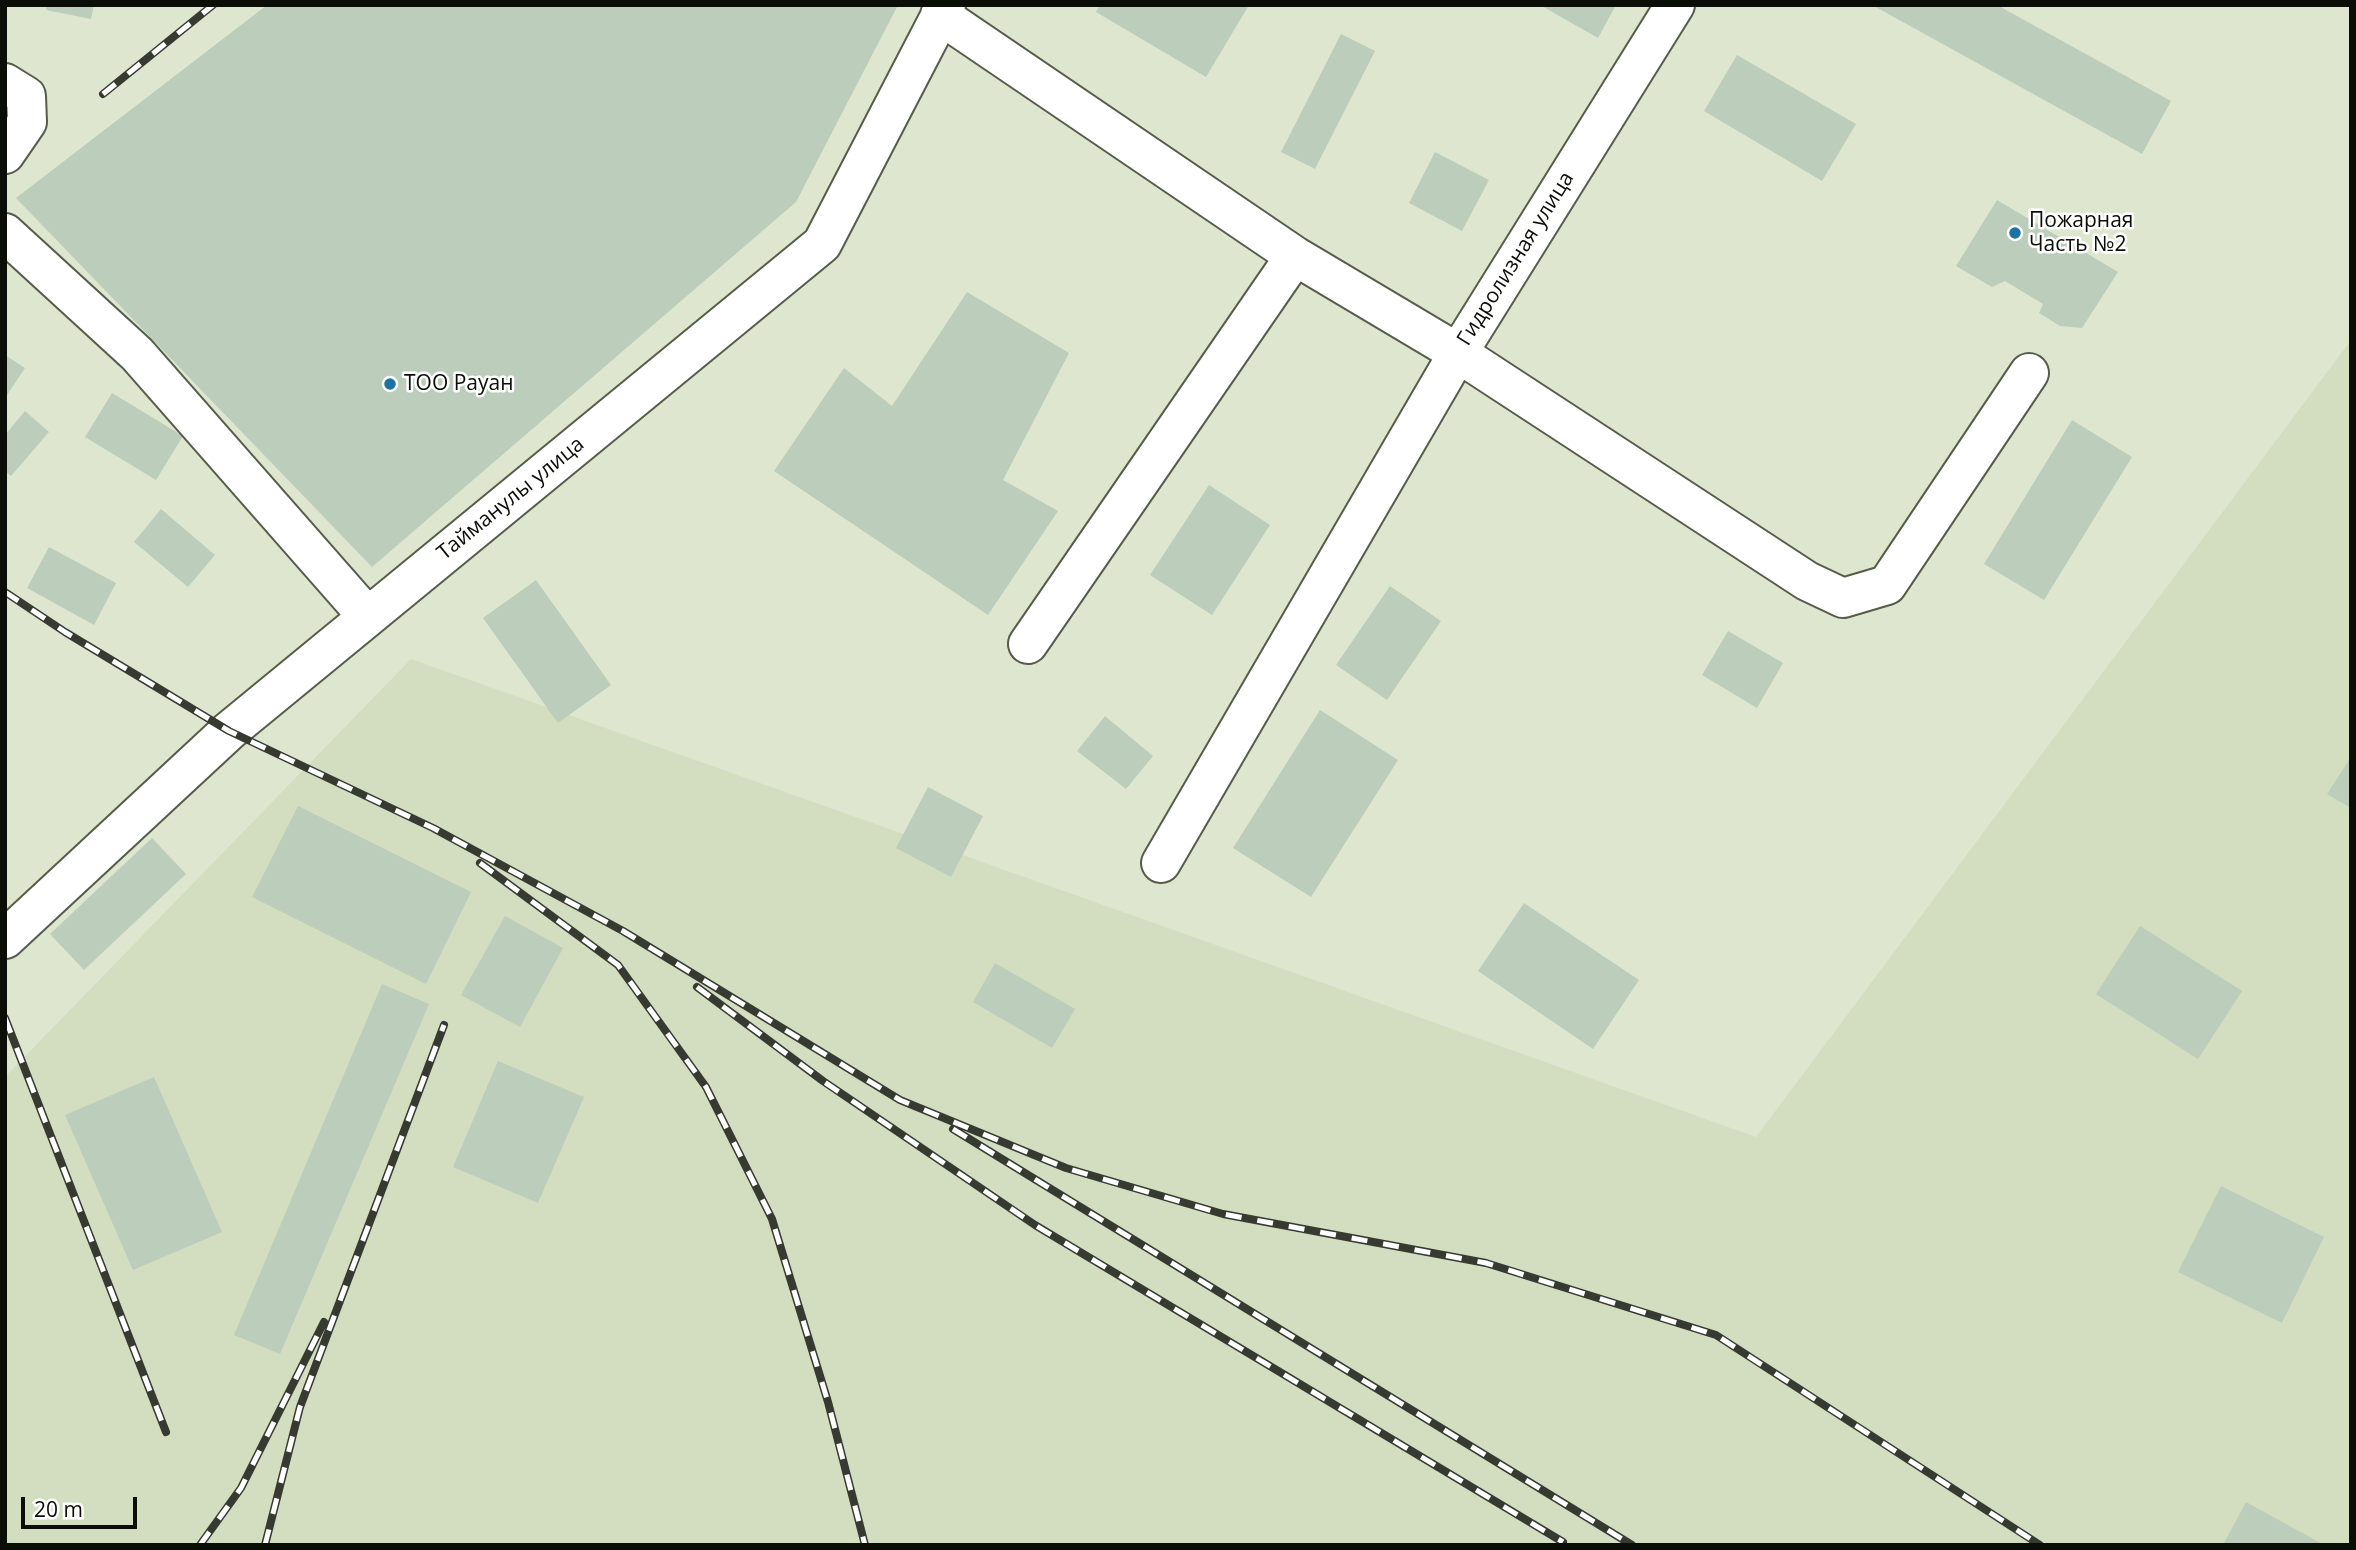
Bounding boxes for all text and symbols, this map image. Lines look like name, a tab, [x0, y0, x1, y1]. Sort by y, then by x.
street label: Гидролизная улица	[1452, 167, 1580, 351]
place label: Пожарная Часть №2	[2029, 208, 2133, 258]
marker: Пожарная Часть №2	[2007, 225, 2023, 241]
place label: ТОО Рауан	[404, 371, 513, 397]
marker: ТОО Рауан	[382, 376, 398, 392]
street label: Тайманулы улица	[432, 432, 590, 566]
scale bar	[24, 1484, 140, 1528]
text: 20 m	[34, 1495, 83, 1523]

